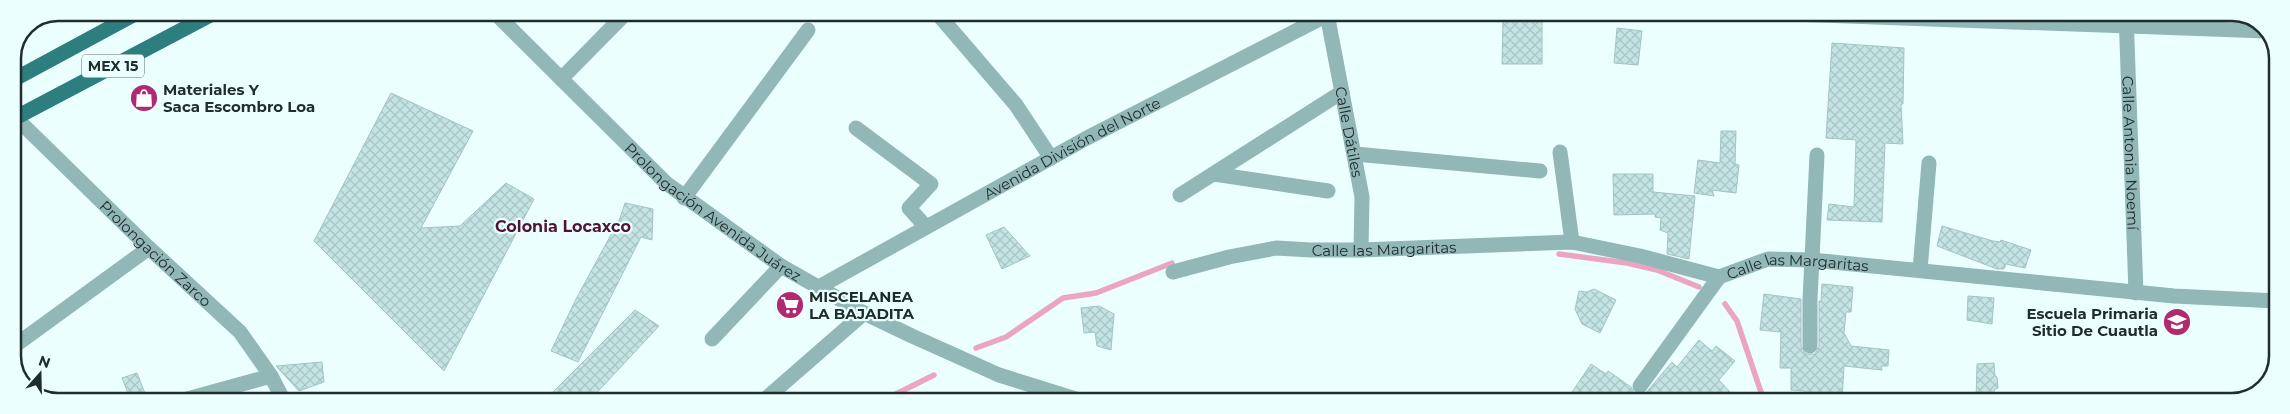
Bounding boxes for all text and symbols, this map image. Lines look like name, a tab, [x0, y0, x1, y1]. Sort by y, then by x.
road number: MEX 15	[82, 54, 144, 78]
street label: Calle Antonia Noemí	[2119, 76, 2143, 231]
place label: Materiales Y Saca Escombro Loa	[163, 80, 315, 116]
shop icon: Materiales Y Saca Escombro Loa	[129, 83, 159, 113]
street label: Calle Dátiles	[1332, 85, 1368, 179]
street label: Avenida División del Norte	[980, 93, 1164, 203]
street label: Prolongación Avenida Juárez	[621, 138, 805, 285]
street label: Prolongación Zarco	[96, 196, 216, 310]
district label: Colonia Locaxco	[495, 217, 631, 236]
street label: Calle las Margaritas	[1312, 237, 1457, 260]
street label: Calle las Margaritas	[1724, 250, 1870, 283]
place label: MISCELANEA LA BAJADITA	[809, 287, 914, 323]
supermarket icon: MISCELANEA LA BAJADITA	[775, 290, 805, 320]
place label: Escuela Primaria Sitio De Cuautla	[2026, 304, 2158, 340]
school or university icon: Escuela Primaria Sitio De Cuautla	[2162, 307, 2192, 337]
north arrow	[15, 349, 65, 399]
text: N	[36, 351, 53, 372]

